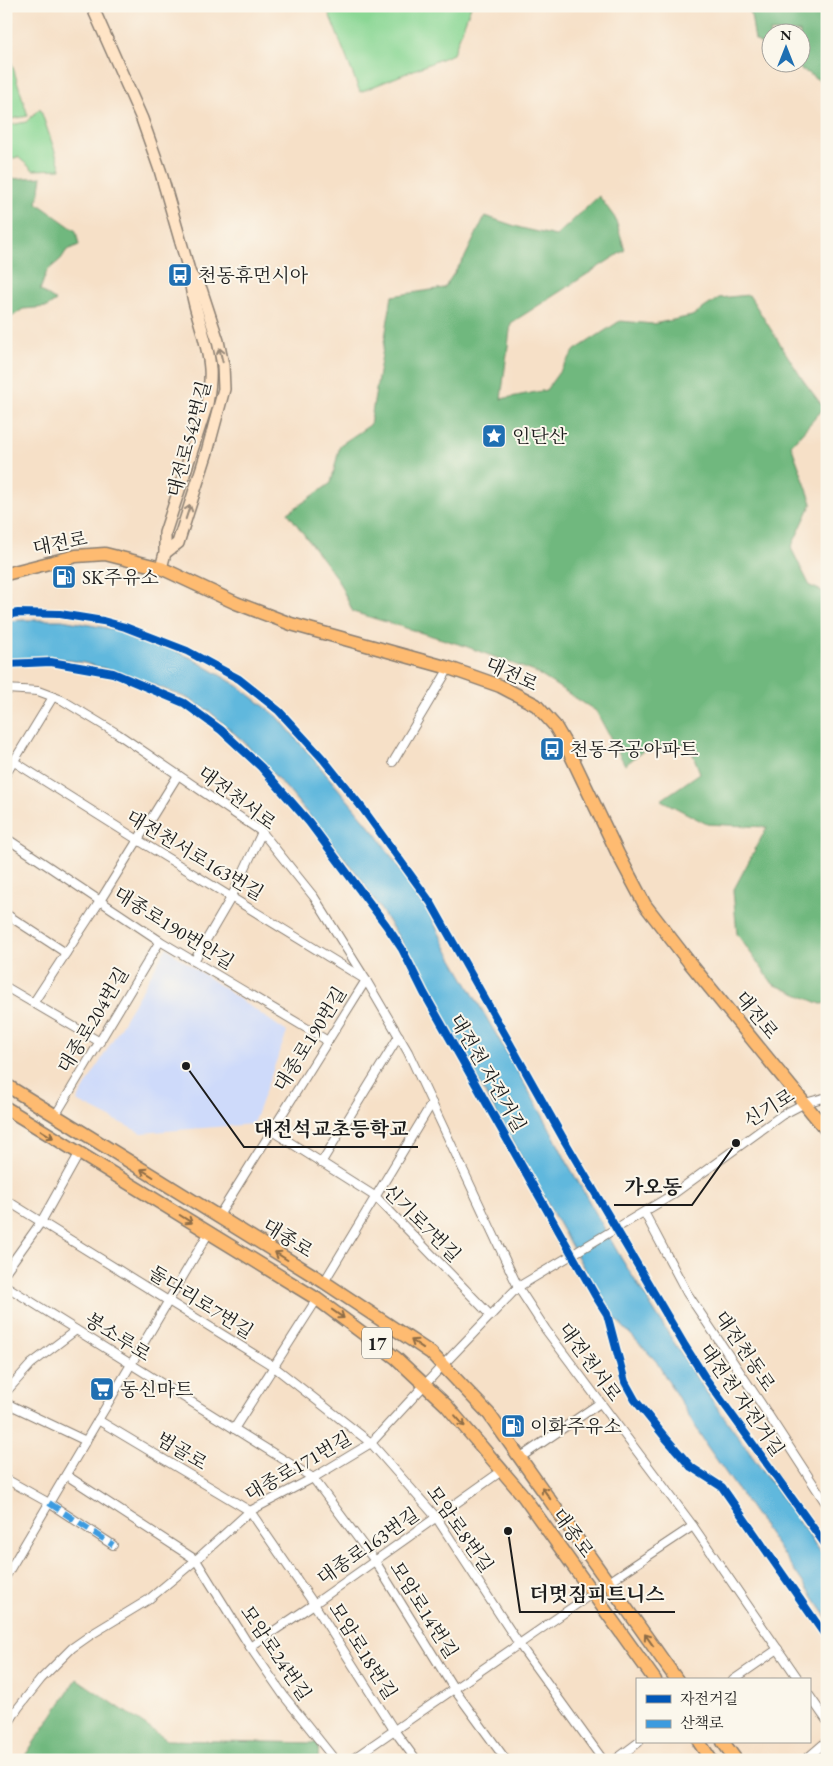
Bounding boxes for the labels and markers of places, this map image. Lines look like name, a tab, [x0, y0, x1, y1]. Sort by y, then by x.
bus stop icon: 천동휴먼시아	[167, 262, 193, 288]
place label: 천동휴먼시아	[198, 263, 309, 288]
place icon: 인단산	[481, 423, 507, 449]
place label: 인단산	[512, 424, 568, 449]
fuel station icon: SK주유소	[51, 564, 77, 590]
place label: SK주유소	[82, 565, 159, 590]
bus stop icon: 천동주공아파트	[539, 736, 565, 762]
place label: 천동주공아파트	[570, 737, 698, 762]
callout: 대전석교초등학교	[244, 1112, 418, 1147]
callout: 가오동	[614, 1170, 692, 1205]
supermarket icon: 동신마트	[89, 1376, 115, 1402]
place label: 동신마트	[120, 1377, 193, 1402]
fuel station icon: 이화주유소	[500, 1413, 526, 1439]
place label: 이화주유소	[530, 1414, 622, 1439]
callout: 더멋짐피트니스	[520, 1577, 675, 1612]

